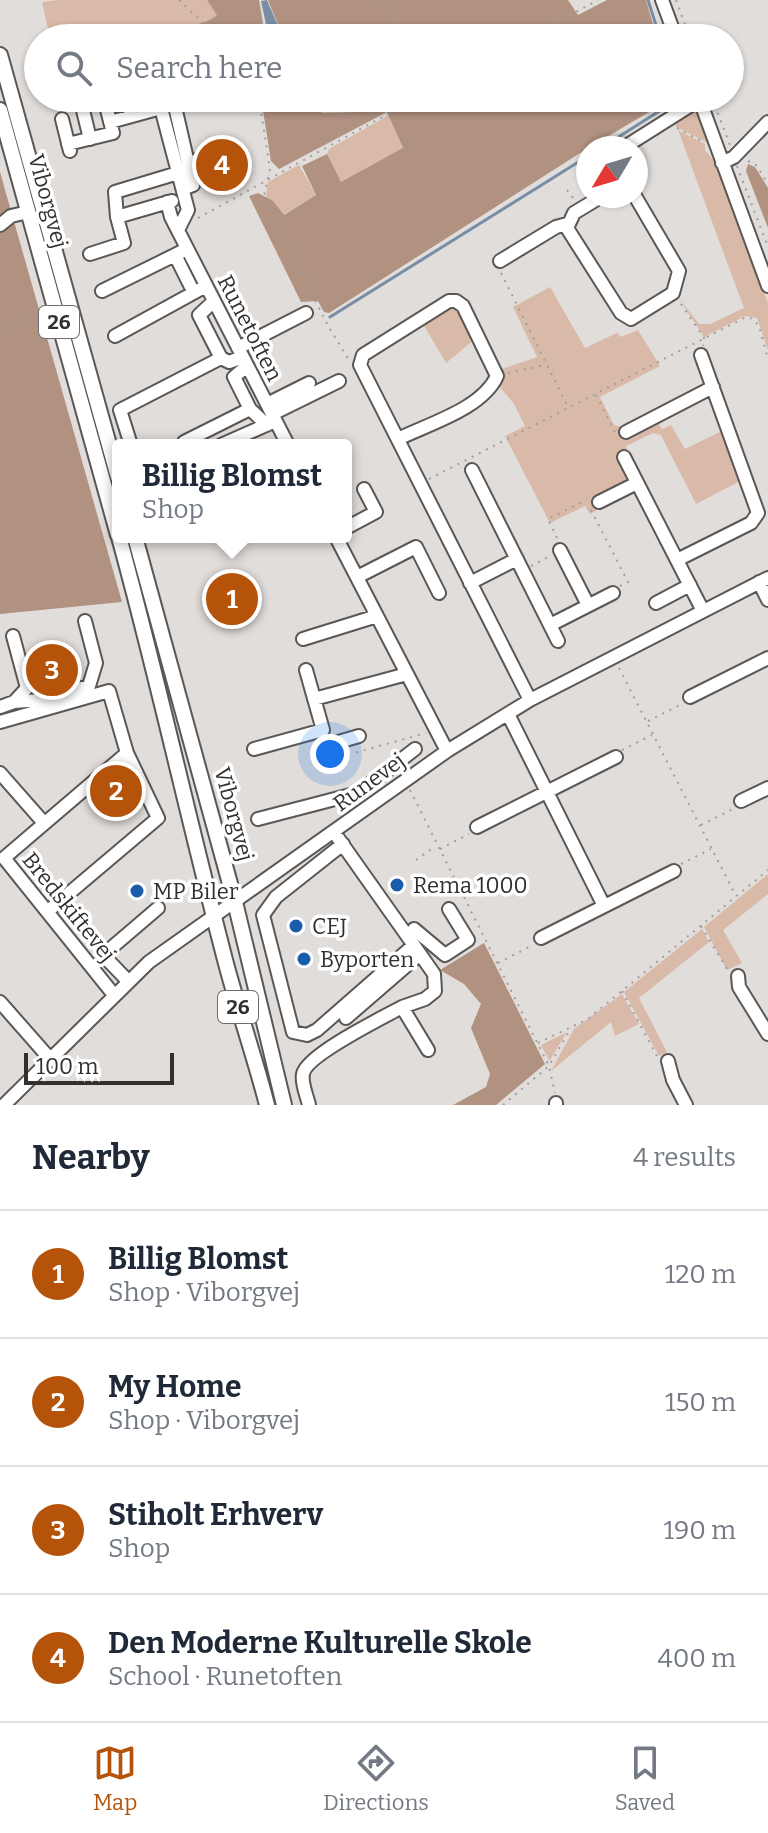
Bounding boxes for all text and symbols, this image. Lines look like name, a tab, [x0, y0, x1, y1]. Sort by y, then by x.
search box	[24, 24, 744, 112]
icon: search	[52, 46, 96, 90]
text: Search here	[116, 50, 283, 86]
pin: 4	[196, 135, 248, 195]
north arrow	[576, 136, 648, 208]
street label: Viborgvej	[22, 151, 74, 251]
street label: Runetoften	[212, 270, 288, 386]
road number: 26	[39, 306, 79, 338]
popup	[112, 439, 352, 543]
text: Billig Blomst	[142, 458, 322, 494]
text: Shop	[142, 494, 204, 525]
pin: 1	[206, 569, 258, 629]
pin: 3	[26, 640, 78, 700]
your location	[310, 734, 350, 774]
street label: Runevej	[328, 747, 410, 817]
pin: 2	[90, 761, 142, 821]
street label: Viborgvej	[208, 764, 260, 864]
street label: Bredskiftevej	[17, 847, 121, 967]
place label: Rema 1000	[413, 872, 528, 899]
marker: Rema 1000	[388, 876, 406, 894]
place label: MP Biler	[153, 878, 239, 905]
marker: MP Biler	[128, 882, 146, 900]
place label: CEJ	[312, 913, 347, 940]
marker: CEJ	[287, 917, 305, 935]
place label: Byporten	[320, 946, 414, 973]
marker: Byporten	[295, 950, 313, 968]
road number: 26	[218, 991, 258, 1023]
scale bar	[24, 1049, 174, 1085]
text: 100 m	[36, 1053, 99, 1080]
text: Nearby	[32, 1137, 150, 1178]
text: 4 results	[633, 1142, 736, 1173]
text: Billig Blomst	[108, 1241, 288, 1277]
text: 1	[52, 1259, 64, 1290]
text: 120 m	[665, 1259, 736, 1290]
text: Shop · Viborgvej	[108, 1277, 300, 1308]
text: My Home	[108, 1369, 241, 1405]
text: 2	[51, 1387, 65, 1418]
text: 150 m	[665, 1387, 736, 1418]
text: Shop · Viborgvej	[108, 1405, 300, 1436]
text: Stiholt Erhverv	[108, 1497, 323, 1533]
text: 3	[51, 1515, 65, 1546]
text: 190 m	[664, 1515, 736, 1546]
text: Shop	[108, 1533, 170, 1564]
text: Den Moderne Kulturelle Skole	[108, 1625, 532, 1661]
text: 4	[50, 1643, 66, 1674]
text: 400 m	[657, 1643, 736, 1674]
text: School · Runetoften	[108, 1661, 342, 1692]
tab: Map	[93, 1741, 137, 1816]
tab: Directions	[323, 1741, 429, 1816]
tab: Saved	[615, 1741, 675, 1816]

